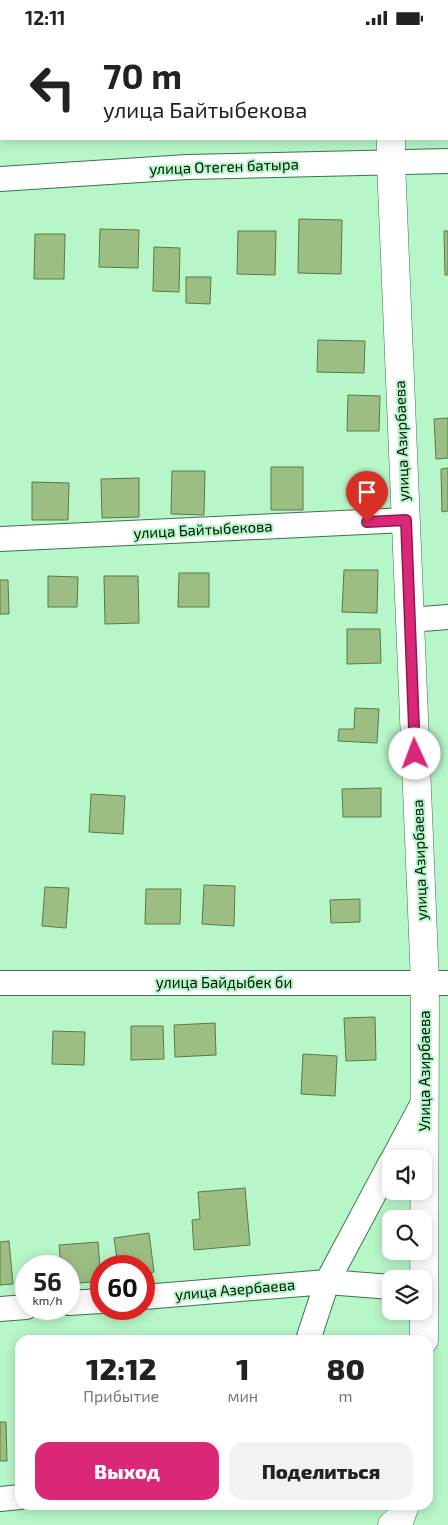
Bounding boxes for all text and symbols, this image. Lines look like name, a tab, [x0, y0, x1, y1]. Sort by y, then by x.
text: 12:11	[25, 6, 66, 29]
text: 70 m	[103, 54, 182, 96]
icon: left	[20, 55, 85, 120]
text: улица Байтыбекова	[103, 96, 307, 122]
street label: улица Отеген батыра	[149, 154, 299, 179]
street label: улица Азирбаева	[390, 380, 413, 502]
pin	[346, 471, 388, 522]
icon: arrive	[353, 478, 381, 506]
street label: улица Байтыбекова	[133, 516, 273, 543]
position arrow	[388, 727, 440, 779]
street label: улица Азирбаева	[408, 799, 431, 921]
street label: улица Байдыбек би	[156, 973, 292, 992]
street label: Улица Азирбаева	[415, 1010, 433, 1132]
map controls	[382, 1150, 432, 1320]
button: sound	[382, 1150, 432, 1200]
button: search	[382, 1210, 432, 1260]
speed limit sign: 60	[90, 1255, 155, 1320]
text: 56	[33, 1266, 62, 1296]
button: layers	[382, 1270, 432, 1320]
street label: улица Азербаева	[174, 1275, 296, 1304]
text: km/h	[33, 1293, 62, 1307]
text: 12:12	[86, 1350, 157, 1386]
text: 1	[236, 1350, 250, 1386]
text: 80	[326, 1350, 365, 1386]
text: Прибытие	[83, 1386, 159, 1405]
text: мин	[228, 1386, 258, 1405]
text: m	[339, 1386, 353, 1405]
button: Выход	[35, 1442, 219, 1500]
button: Поделиться	[229, 1442, 413, 1500]

